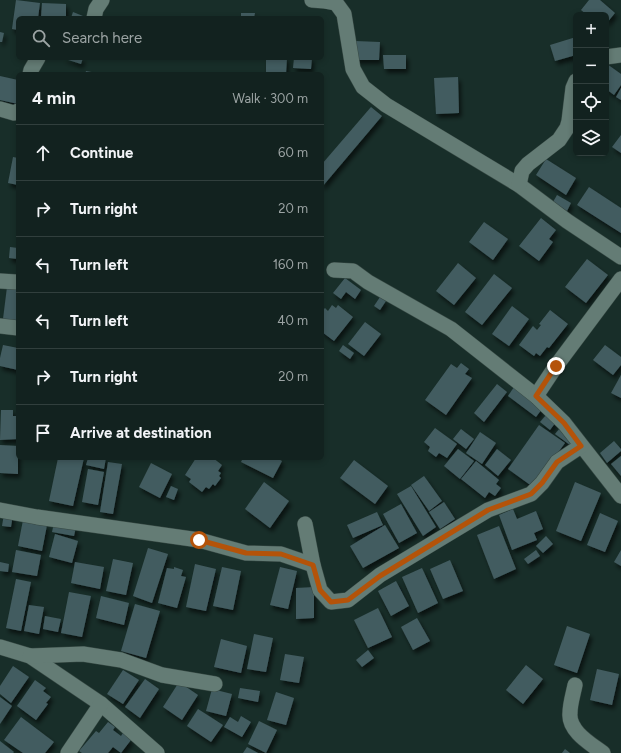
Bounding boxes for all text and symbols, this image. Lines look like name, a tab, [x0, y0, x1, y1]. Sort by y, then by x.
map controls	[573, 12, 609, 156]
button: +	[573, 12, 609, 48]
search box	[16, 16, 324, 60]
icon: search	[30, 27, 52, 49]
text: Search here	[62, 29, 142, 47]
button: −	[573, 48, 609, 84]
button: locate	[573, 84, 609, 120]
text: 4 min	[32, 88, 76, 108]
text: Walk · 300 m	[233, 91, 308, 106]
button: layers	[573, 120, 609, 156]
icon: ahead	[32, 142, 54, 164]
text: Continue	[70, 144, 133, 162]
text: 60 m	[278, 145, 308, 160]
icon: right	[32, 198, 54, 220]
text: Turn right	[70, 200, 138, 218]
text: 20 m	[278, 201, 308, 216]
icon: left	[32, 254, 54, 276]
text: Turn left	[70, 256, 128, 274]
text: 160 m	[273, 257, 308, 272]
icon: left	[32, 310, 54, 332]
text: Turn left	[70, 312, 128, 330]
text: 40 m	[277, 313, 308, 328]
route end	[547, 357, 565, 375]
icon: right	[32, 366, 54, 388]
text: Turn right	[70, 368, 138, 386]
text: 20 m	[278, 369, 308, 384]
icon: arrive	[32, 422, 54, 444]
text: Arrive at destination	[70, 424, 211, 442]
route start	[190, 531, 208, 549]

